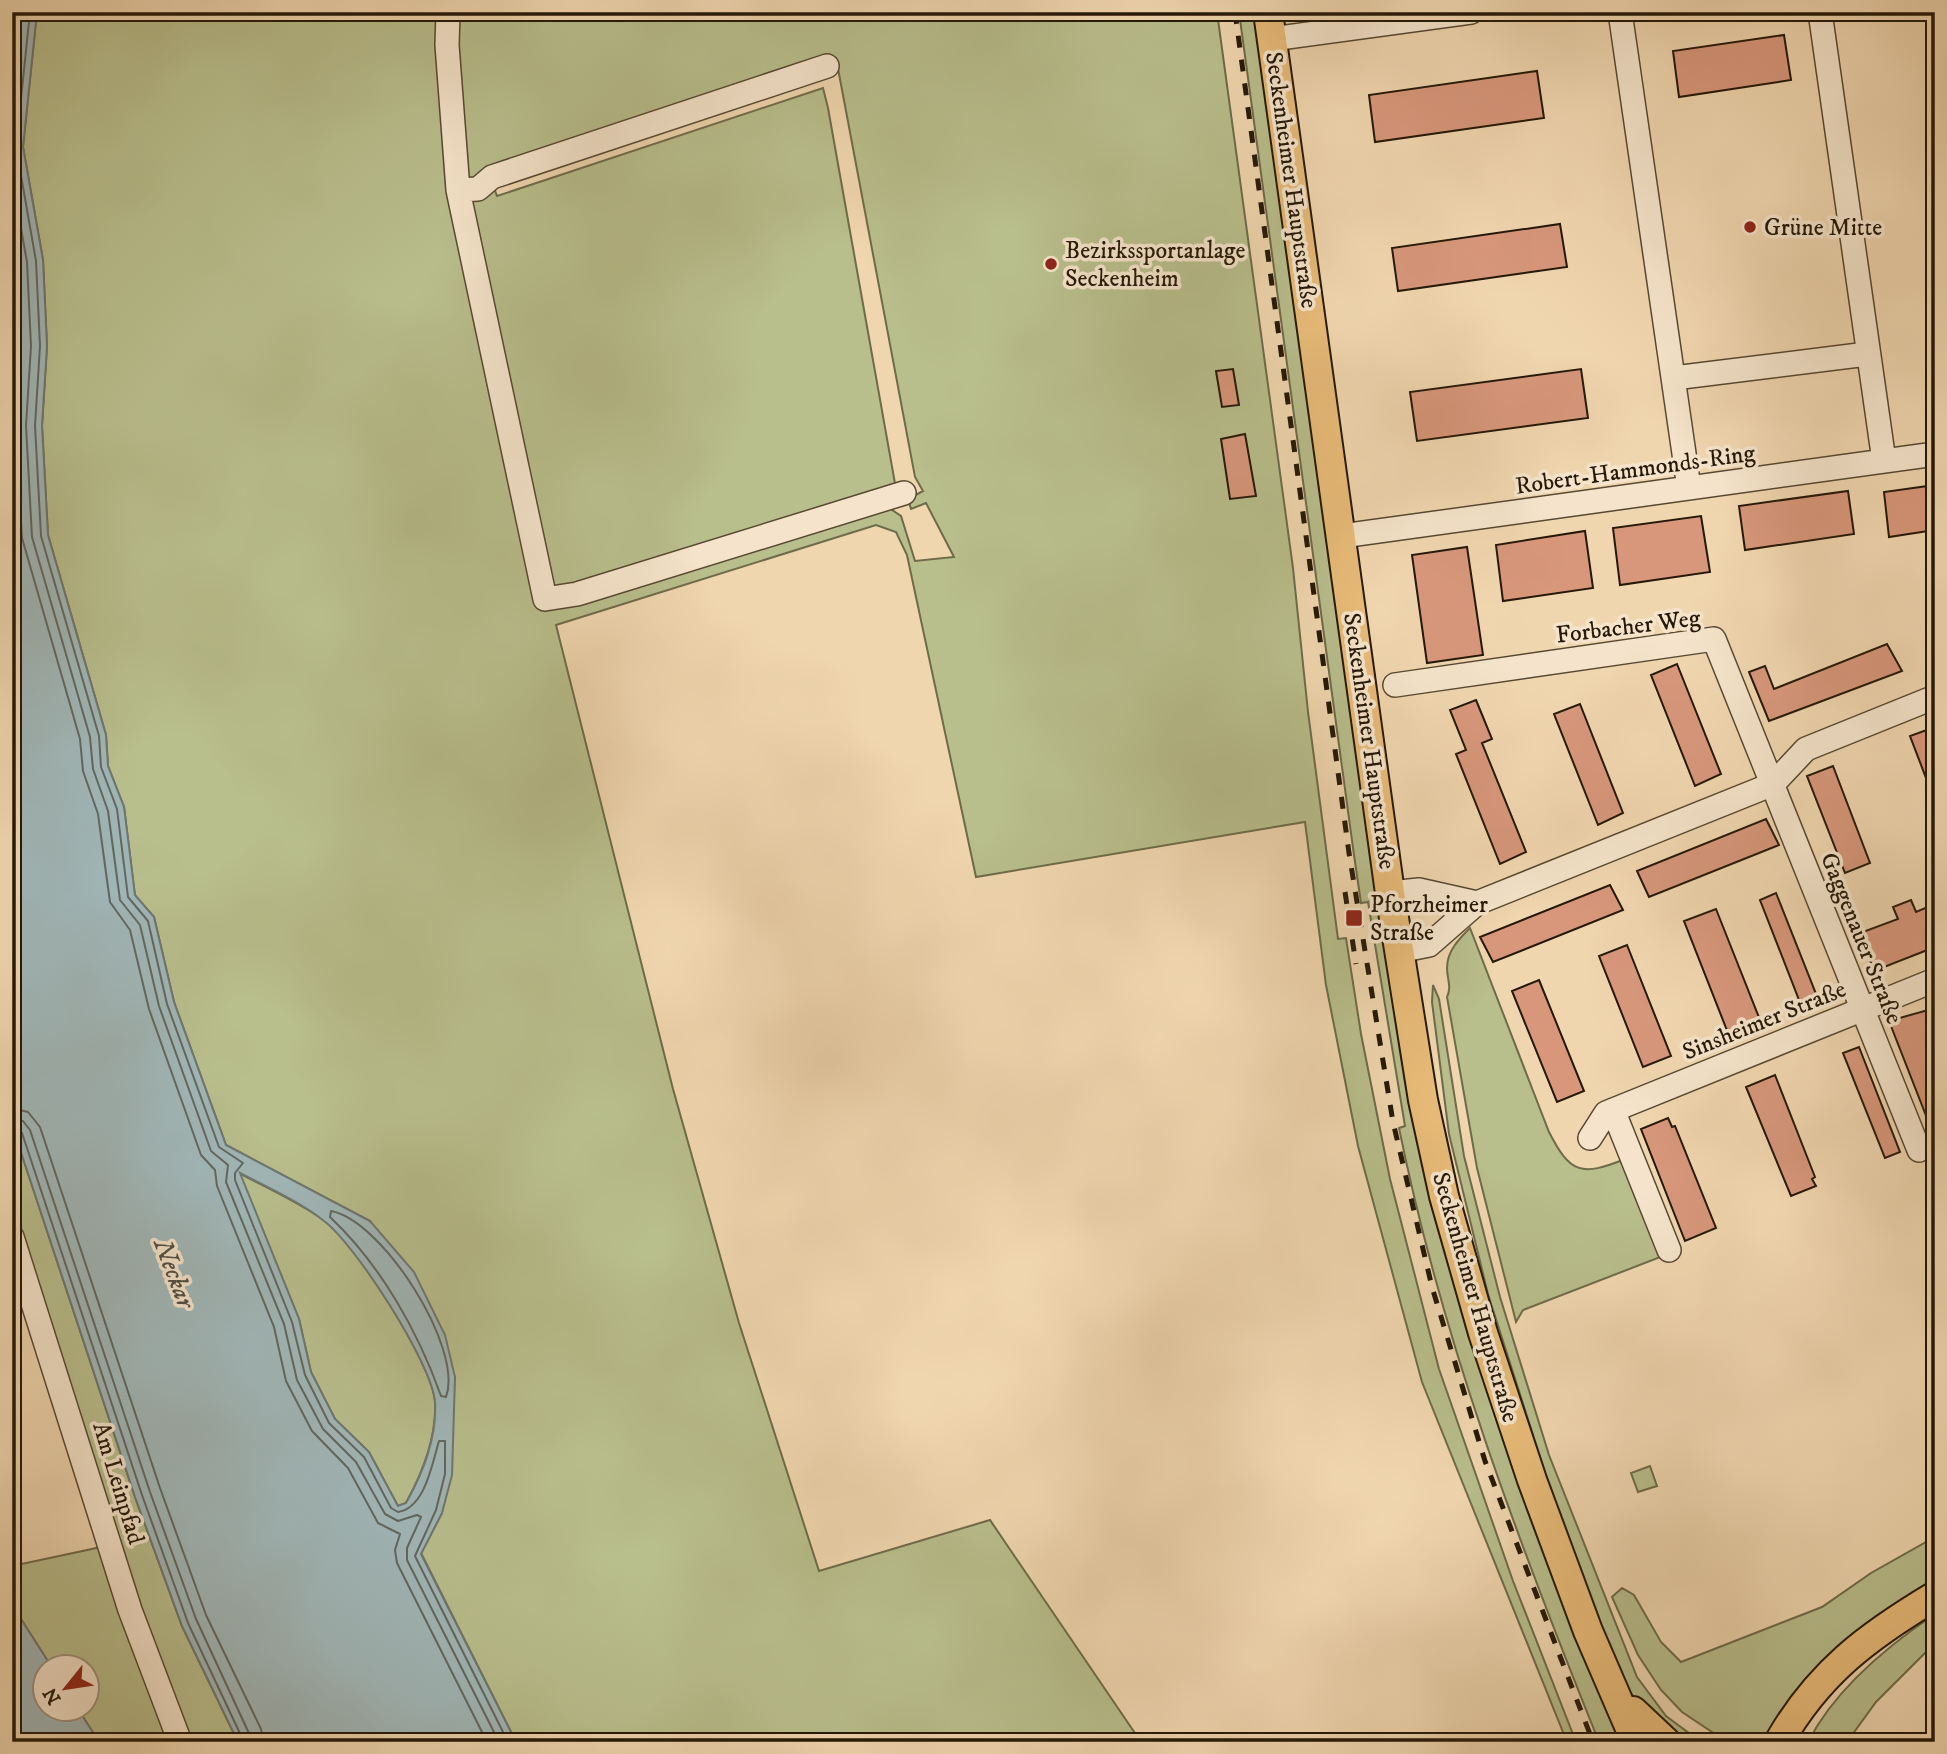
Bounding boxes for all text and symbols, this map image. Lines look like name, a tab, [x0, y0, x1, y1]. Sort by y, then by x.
street label: Seckenheimer Hauptstraße	[1258, 50, 1324, 310]
place label: Grüne Mitte	[1764, 213, 1882, 243]
marker: Grüne Mitte	[1742, 219, 1758, 235]
place label: Bezirkssportanlage Seckenheim	[1065, 236, 1246, 294]
marker: Bezirkssportanlage Seckenheim	[1043, 256, 1059, 272]
street label: Robert-Hammonds-Ring	[1513, 438, 1757, 502]
street label: Forbacher Weg	[1554, 603, 1702, 651]
street label: Seckenheimer Hauptstraße	[1336, 611, 1402, 871]
street label: Gaggenauer Straße	[1813, 848, 1909, 1029]
place label: Pforzheimer Straße	[1370, 890, 1488, 948]
marker: Pforzheimer Straße	[1344, 908, 1364, 928]
street label: Sinsheimer Straße	[1678, 974, 1851, 1067]
street label: Seckenheimer Hauptstraße	[1425, 1169, 1525, 1426]
water label: Neckar	[145, 1232, 202, 1314]
street label: Am Leinpfad	[85, 1419, 151, 1548]
north arrow	[32, 1652, 102, 1722]
text: N	[39, 1683, 66, 1708]

